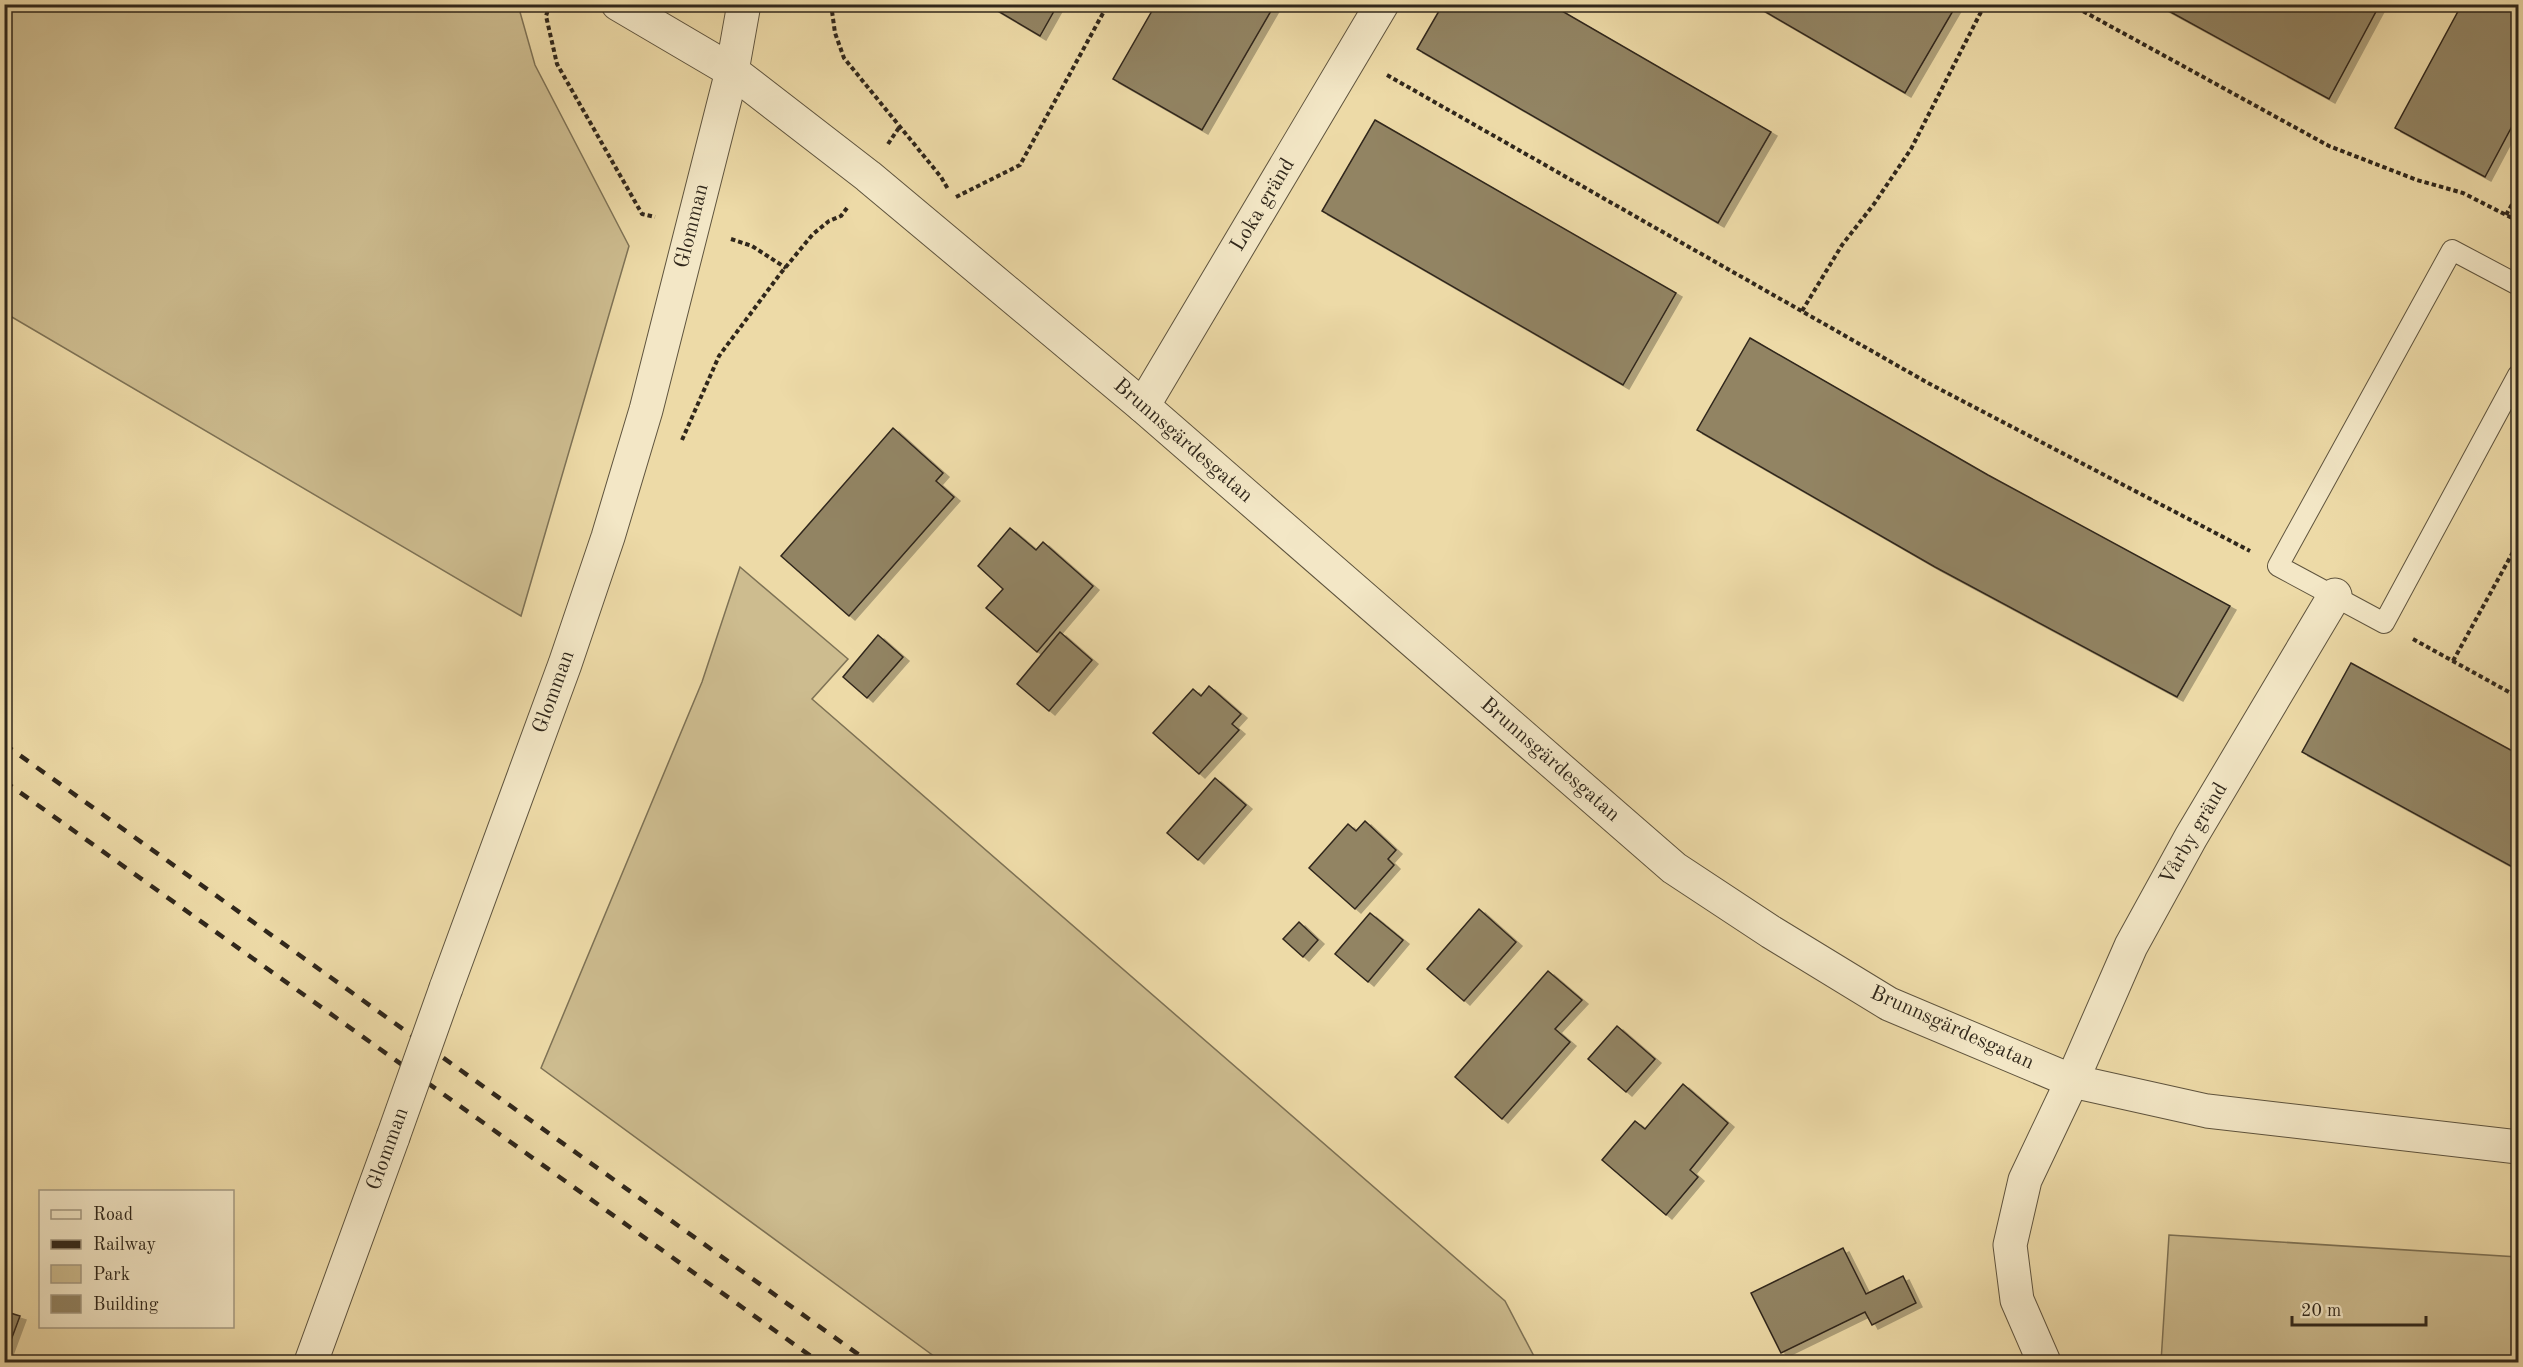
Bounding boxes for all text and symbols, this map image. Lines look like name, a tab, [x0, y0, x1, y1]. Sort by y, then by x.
street label: Loka gränd	[1227, 155, 1299, 255]
street label: Glomman	[671, 182, 713, 270]
street label: Brunnsgärdesgatan	[1109, 375, 1257, 507]
street label: Glomman	[529, 648, 579, 736]
street label: Brunnsgärdesgatan	[1476, 694, 1624, 826]
street label: Vårby gränd	[2156, 779, 2232, 889]
street label: Brunnsgärdesgatan	[1867, 982, 2037, 1074]
street label: Glomman	[363, 1105, 413, 1193]
legend	[39, 1190, 234, 1328]
text: Road	[93, 1206, 133, 1224]
text: Railway	[93, 1236, 156, 1254]
text: Park	[93, 1266, 130, 1284]
scale bar	[2292, 1289, 2426, 1327]
text: Building	[93, 1296, 159, 1314]
text: 20 m	[2301, 1302, 2341, 1320]

